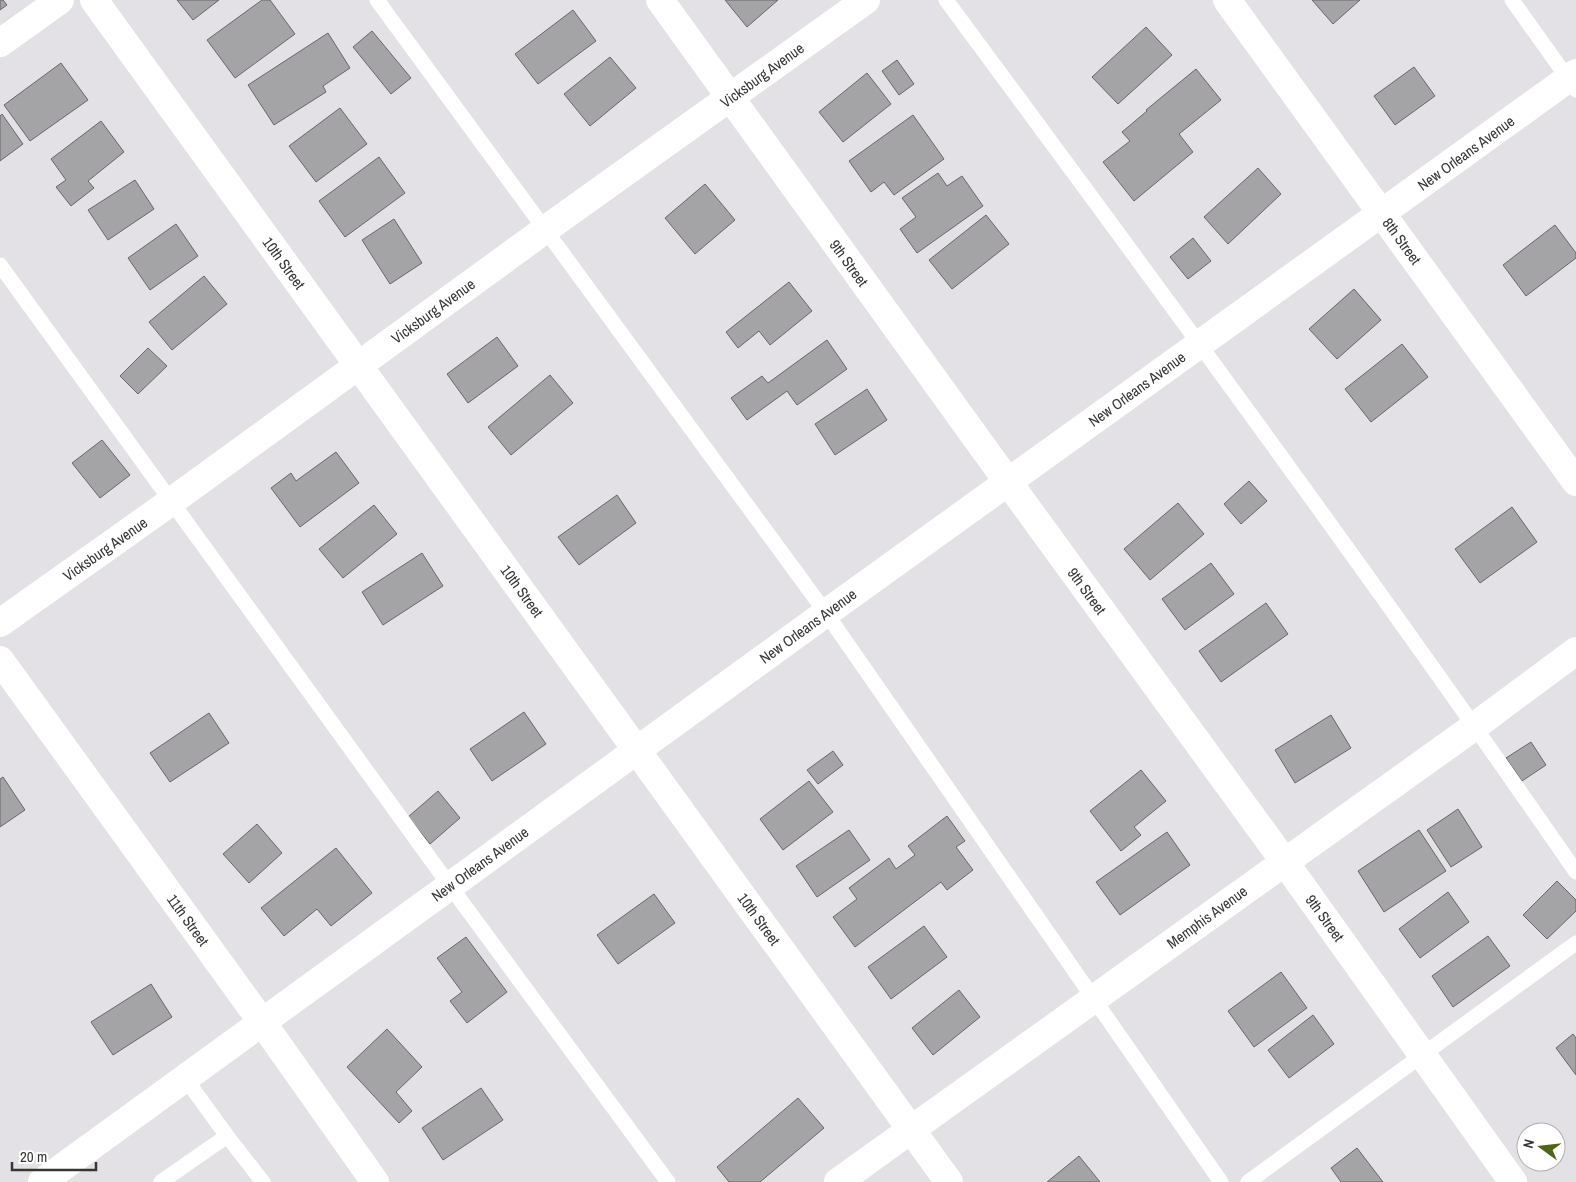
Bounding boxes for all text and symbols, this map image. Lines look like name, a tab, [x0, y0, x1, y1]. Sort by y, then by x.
street label: Vicksburg Avenue	[716, 37, 808, 113]
street label: New Orleans Avenue	[1413, 111, 1519, 195]
street label: 8th Street	[1378, 213, 1427, 269]
street label: 10th Street	[258, 232, 311, 294]
street label: 9th Street	[825, 235, 874, 291]
street label: Vicksburg Avenue	[387, 273, 479, 349]
street label: New Orleans Avenue	[1084, 347, 1190, 431]
street label: Vicksburg Avenue	[59, 512, 152, 586]
street label: 10th Street	[496, 560, 549, 622]
street label: 9th Street	[1063, 563, 1112, 619]
street label: New Orleans Avenue	[755, 584, 861, 668]
street label: New Orleans Avenue	[427, 822, 533, 906]
street label: Memphis Avenue	[1162, 881, 1252, 953]
street label: 10th Street	[733, 888, 786, 950]
street label: 11th Street	[162, 890, 214, 951]
street label: 9th Street	[1301, 890, 1350, 946]
north arrow	[1516, 1122, 1566, 1172]
text: N	[1519, 1137, 1538, 1150]
scale bar	[12, 1140, 96, 1172]
text: 20 m	[20, 1146, 47, 1167]

